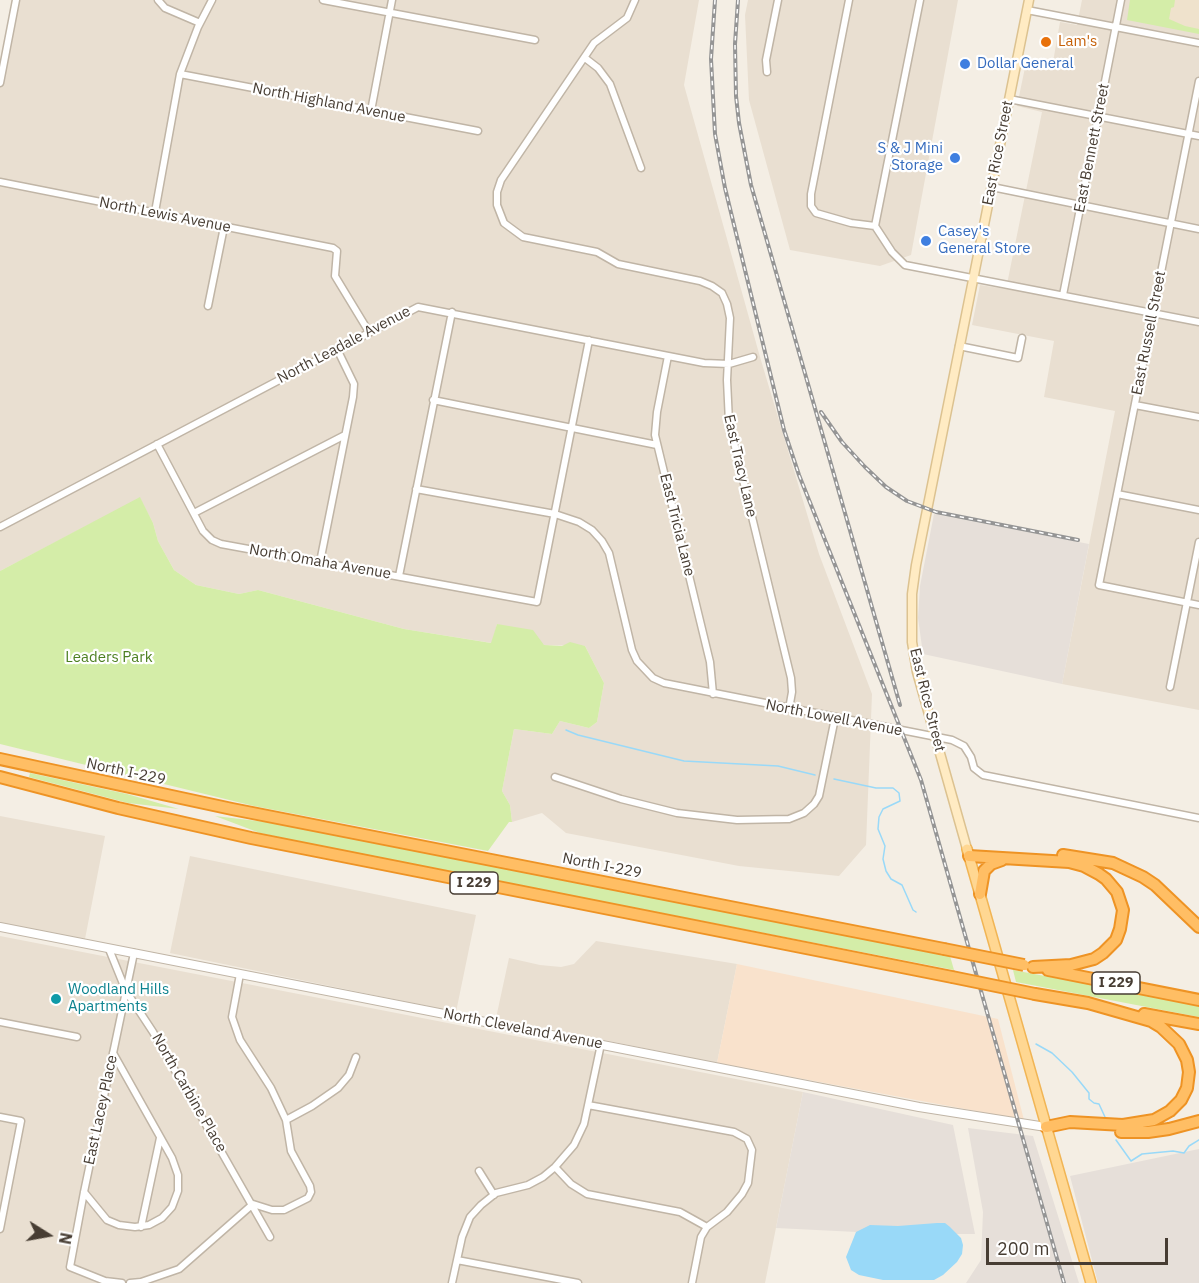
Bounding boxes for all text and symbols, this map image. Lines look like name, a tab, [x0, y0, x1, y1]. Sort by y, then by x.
place label: Lam's	[1058, 33, 1097, 51]
marker: Lam's	[1039, 35, 1053, 49]
place label: Dollar General	[977, 55, 1074, 73]
marker: Dollar General	[958, 57, 972, 71]
street label: North Highland Avenue	[251, 79, 407, 127]
street label: East Bennett Street	[1071, 82, 1113, 214]
street label: East Rice Street	[979, 99, 1017, 207]
place label: S & J Mini Storage	[877, 140, 943, 175]
marker: S & J Mini Storage	[948, 151, 962, 165]
street label: North Lewis Avenue	[98, 193, 232, 237]
place label: Casey's General Store	[938, 223, 1030, 258]
marker: Casey's General Store	[919, 234, 933, 248]
street label: East Russell Street	[1128, 269, 1170, 397]
street label: North Leadale Avenue	[274, 302, 414, 388]
street label: East Tracy Lane	[719, 413, 761, 519]
street label: East Tricia Lane	[656, 472, 698, 578]
street label: North Omaha Avenue	[248, 541, 392, 583]
street label: East Rice Street	[905, 646, 949, 754]
park label: Leaders Park	[65, 649, 153, 667]
street label: North Lowell Avenue	[764, 696, 904, 740]
street label: North I-229	[85, 755, 167, 789]
street label: North I-229	[561, 849, 643, 883]
road number: I 229	[450, 872, 498, 894]
road number: I 229	[1092, 972, 1140, 994]
place label: Woodland Hills Apartments	[68, 981, 169, 1016]
marker: Woodland Hills Apartments	[49, 992, 63, 1006]
street label: North Cleveland Avenue	[442, 1005, 604, 1053]
street label: North Carbine Place	[148, 1030, 230, 1156]
street label: East Lacey Place	[81, 1053, 121, 1167]
north arrow	[18, 1205, 78, 1265]
scale bar	[989, 1226, 1170, 1264]
text: N	[55, 1231, 77, 1246]
text: 200 m	[997, 1237, 1049, 1260]

